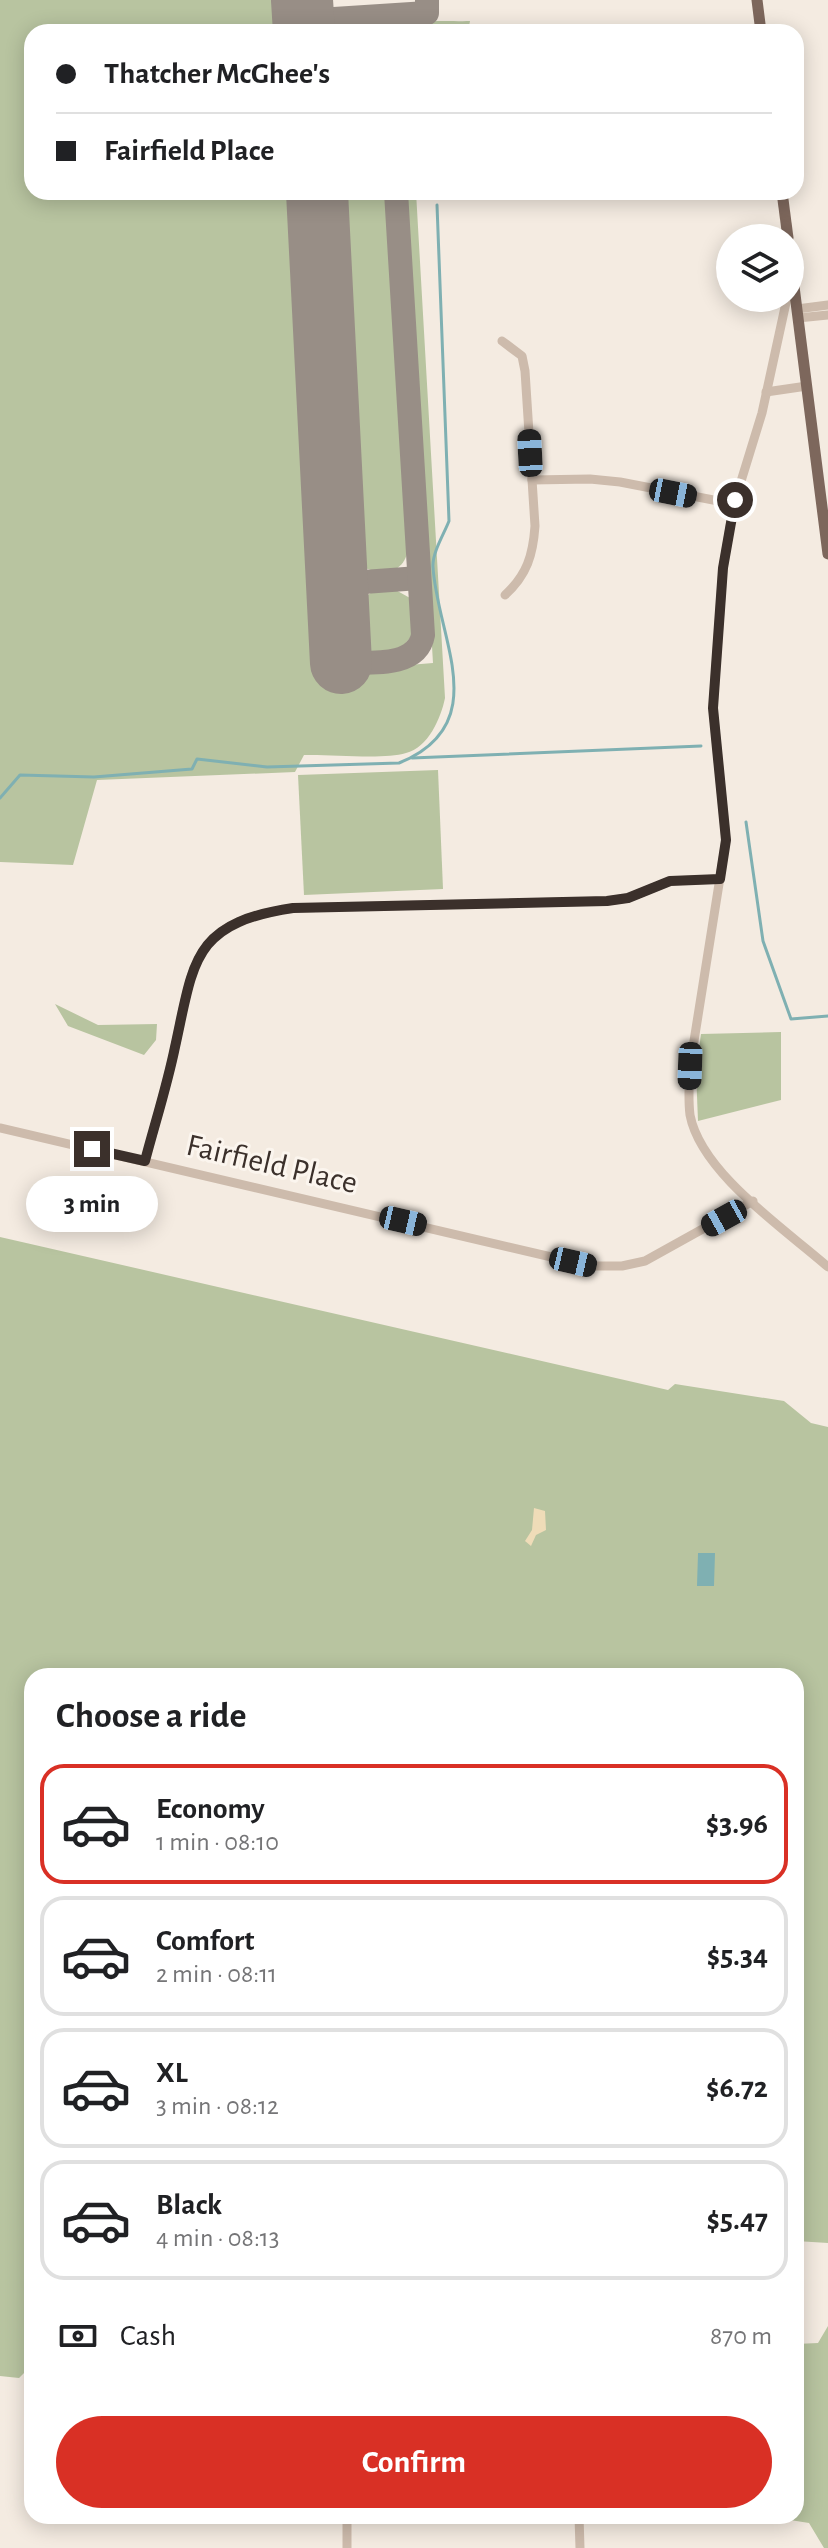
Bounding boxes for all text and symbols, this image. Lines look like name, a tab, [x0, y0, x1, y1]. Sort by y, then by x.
text: Thatcher McGhee's	[104, 59, 330, 89]
text: Fairfield Place	[104, 136, 275, 166]
map controls	[716, 224, 804, 312]
button: layers	[716, 224, 804, 312]
car	[517, 428, 543, 478]
car	[647, 477, 699, 509]
route start	[717, 482, 753, 518]
car	[677, 1042, 703, 1090]
street label: Fairfield Place	[183, 1129, 361, 1199]
route end	[74, 1131, 110, 1167]
callout: 3 min	[26, 1177, 158, 1233]
text: 3 min	[64, 1191, 120, 1217]
car	[697, 1196, 751, 1240]
car	[377, 1204, 429, 1238]
car	[547, 1245, 599, 1279]
text: Choose a ride	[56, 1698, 246, 1734]
icon: car	[60, 1788, 132, 1860]
text: Economy	[156, 1794, 265, 1824]
text: $3.96	[706, 1809, 768, 1839]
text: 1 min · 08:10	[156, 1829, 279, 1855]
icon: car	[60, 1920, 132, 1992]
text: Comfort	[156, 1926, 255, 1956]
text: $5.34	[707, 1941, 768, 1971]
text: 2 min · 08:11	[156, 1961, 277, 1987]
icon: car	[60, 2052, 132, 2124]
text: XL	[156, 2058, 188, 2088]
text: $6.72	[706, 2073, 768, 2103]
text: 3 min · 08:12	[156, 2093, 279, 2119]
icon: car	[60, 2184, 132, 2256]
text: Black	[156, 2190, 222, 2220]
text: $5.47	[707, 2205, 768, 2235]
text: 4 min · 08:13	[156, 2225, 280, 2251]
icon: cash	[56, 2314, 100, 2358]
text: Cash	[120, 2321, 176, 2351]
text: 870 m	[710, 2323, 772, 2349]
button: Confirm	[56, 2416, 772, 2508]

